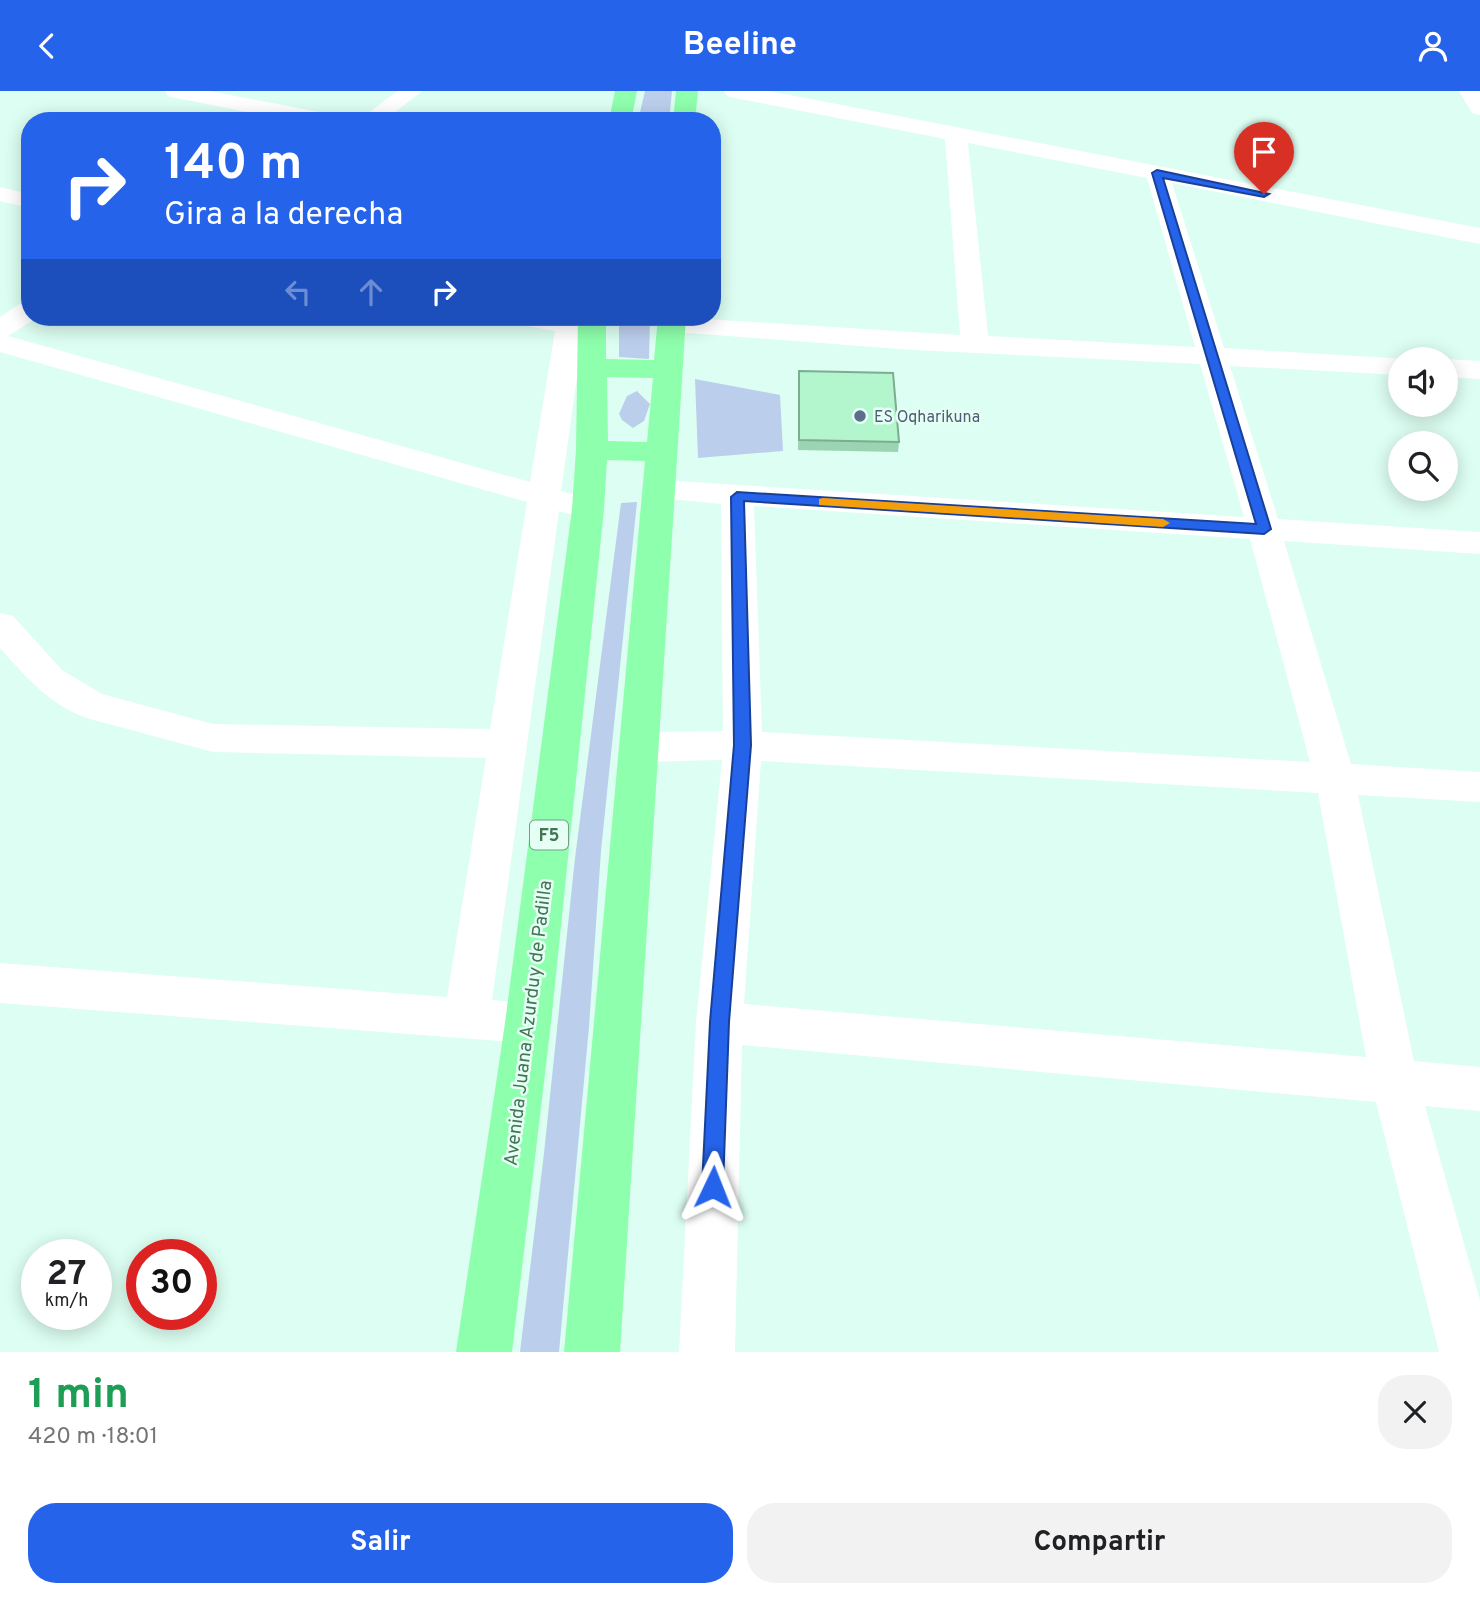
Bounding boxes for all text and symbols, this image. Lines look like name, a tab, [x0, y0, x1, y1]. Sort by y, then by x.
text: Beeline	[683, 26, 797, 66]
icon: back	[28, 27, 66, 65]
icon: person	[1414, 27, 1452, 65]
pin	[1234, 122, 1294, 194]
icon: arrive	[1245, 133, 1283, 171]
text: 140 m	[164, 135, 303, 197]
icon: right	[49, 140, 140, 231]
text: Gira a la derecha	[164, 196, 403, 236]
icon: left	[279, 273, 317, 311]
icon: ahead	[352, 273, 390, 311]
icon: right	[425, 273, 463, 311]
map controls	[1388, 347, 1458, 501]
button: sound	[1388, 347, 1458, 417]
marker: ES Oqharikuna	[852, 408, 868, 424]
place label: ES Oqharikuna	[874, 408, 980, 428]
button: search	[1388, 431, 1458, 501]
road number: F5	[530, 821, 568, 849]
street label: Avenida Juana Azurduy de Padilla	[500, 879, 558, 1167]
position arrow	[676, 1150, 750, 1224]
speed limit sign: 30	[126, 1239, 217, 1330]
text: 27	[47, 1253, 86, 1297]
text: km/h	[45, 1290, 88, 1313]
text: 1 min	[28, 1370, 129, 1423]
button: close	[1378, 1375, 1452, 1449]
text: 420 m · 18:01	[28, 1423, 158, 1452]
button: Salir	[28, 1503, 733, 1583]
button: Compartir	[747, 1503, 1452, 1583]

